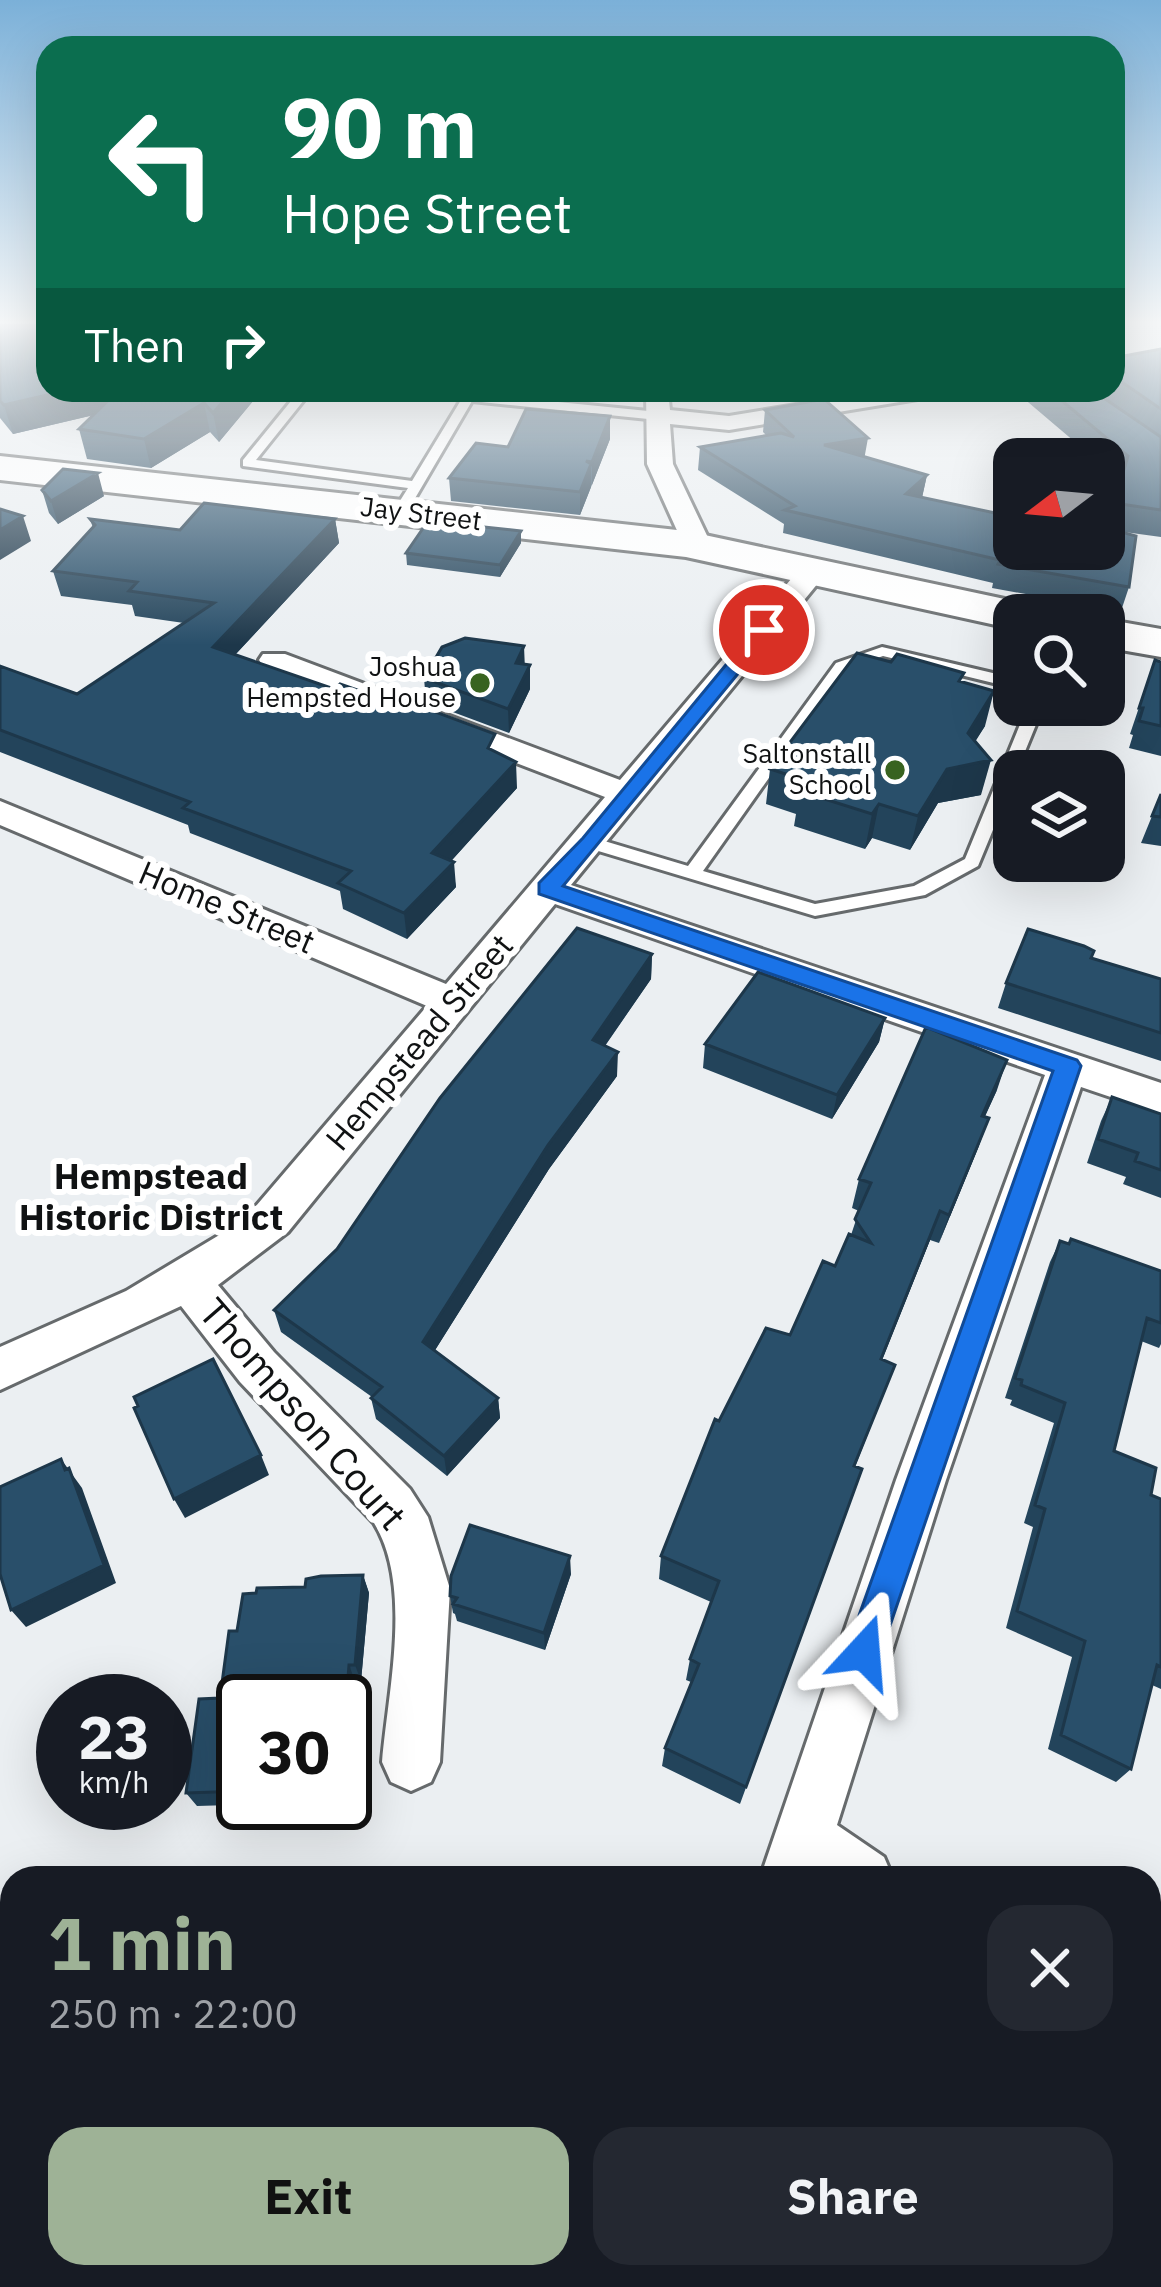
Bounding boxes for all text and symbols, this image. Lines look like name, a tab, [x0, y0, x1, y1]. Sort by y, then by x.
text: 90 m	[282, 72, 478, 181]
icon: left	[84, 84, 240, 240]
text: Hope Street	[282, 178, 572, 248]
icon: right	[210, 312, 276, 378]
text: Then	[84, 316, 186, 374]
north arrow	[993, 438, 1125, 570]
map controls	[993, 438, 1125, 882]
street label: Jay Street	[359, 488, 484, 537]
pin	[713, 579, 815, 681]
button: search	[993, 594, 1125, 726]
icon: arrive	[731, 597, 797, 663]
place label: Joshua Hempsted House	[246, 648, 456, 714]
marker: Joshua Hempsted House	[467, 670, 493, 696]
place label: Saltonstall School	[742, 735, 871, 801]
button: layers	[993, 750, 1125, 882]
marker: Saltonstall School	[882, 757, 908, 783]
street label: Home Street	[133, 850, 322, 963]
street label: Hempstead Street	[315, 924, 522, 1159]
district label: Hempstead Historic District	[19, 1152, 283, 1240]
street label: Thompson Court	[189, 1287, 418, 1540]
position arrow	[801, 1589, 927, 1715]
speed limit sign: 30	[216, 1674, 372, 1830]
text: 23	[78, 1697, 150, 1776]
text: km/h	[79, 1762, 149, 1801]
text: 1 min	[48, 1896, 236, 1990]
button: close	[987, 1905, 1113, 2031]
text: 250 m · 22:00	[48, 1988, 298, 2039]
button: Exit	[48, 2127, 569, 2265]
button: Share	[593, 2127, 1113, 2265]

